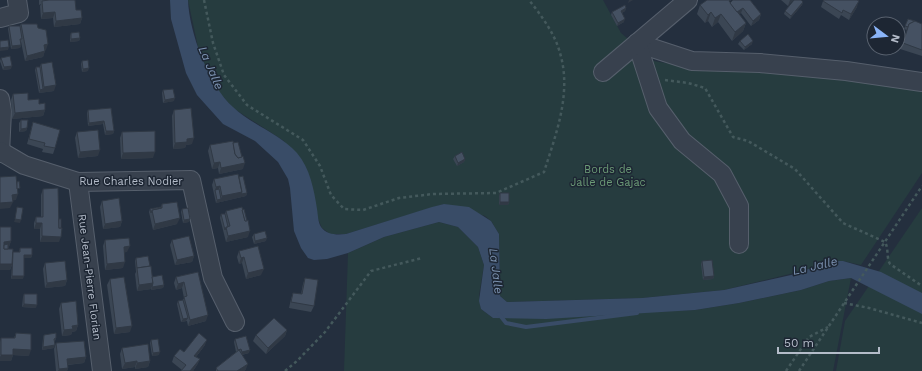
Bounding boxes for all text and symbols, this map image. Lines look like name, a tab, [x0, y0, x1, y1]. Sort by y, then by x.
north arrow	[866, 16, 906, 56]
text: N	[888, 33, 903, 44]
water label: La Jalle	[196, 44, 226, 92]
park label: Bords de Jalle de Gajac	[570, 163, 646, 189]
street label: Rue Charles Nodier	[79, 175, 183, 188]
street label: Rue Jean-Pierre Florian	[75, 213, 104, 341]
water label: La Jalle	[486, 247, 506, 295]
water label: La Jalle	[791, 254, 839, 278]
scale bar	[778, 329, 879, 355]
text: 50 m	[784, 336, 814, 350]

